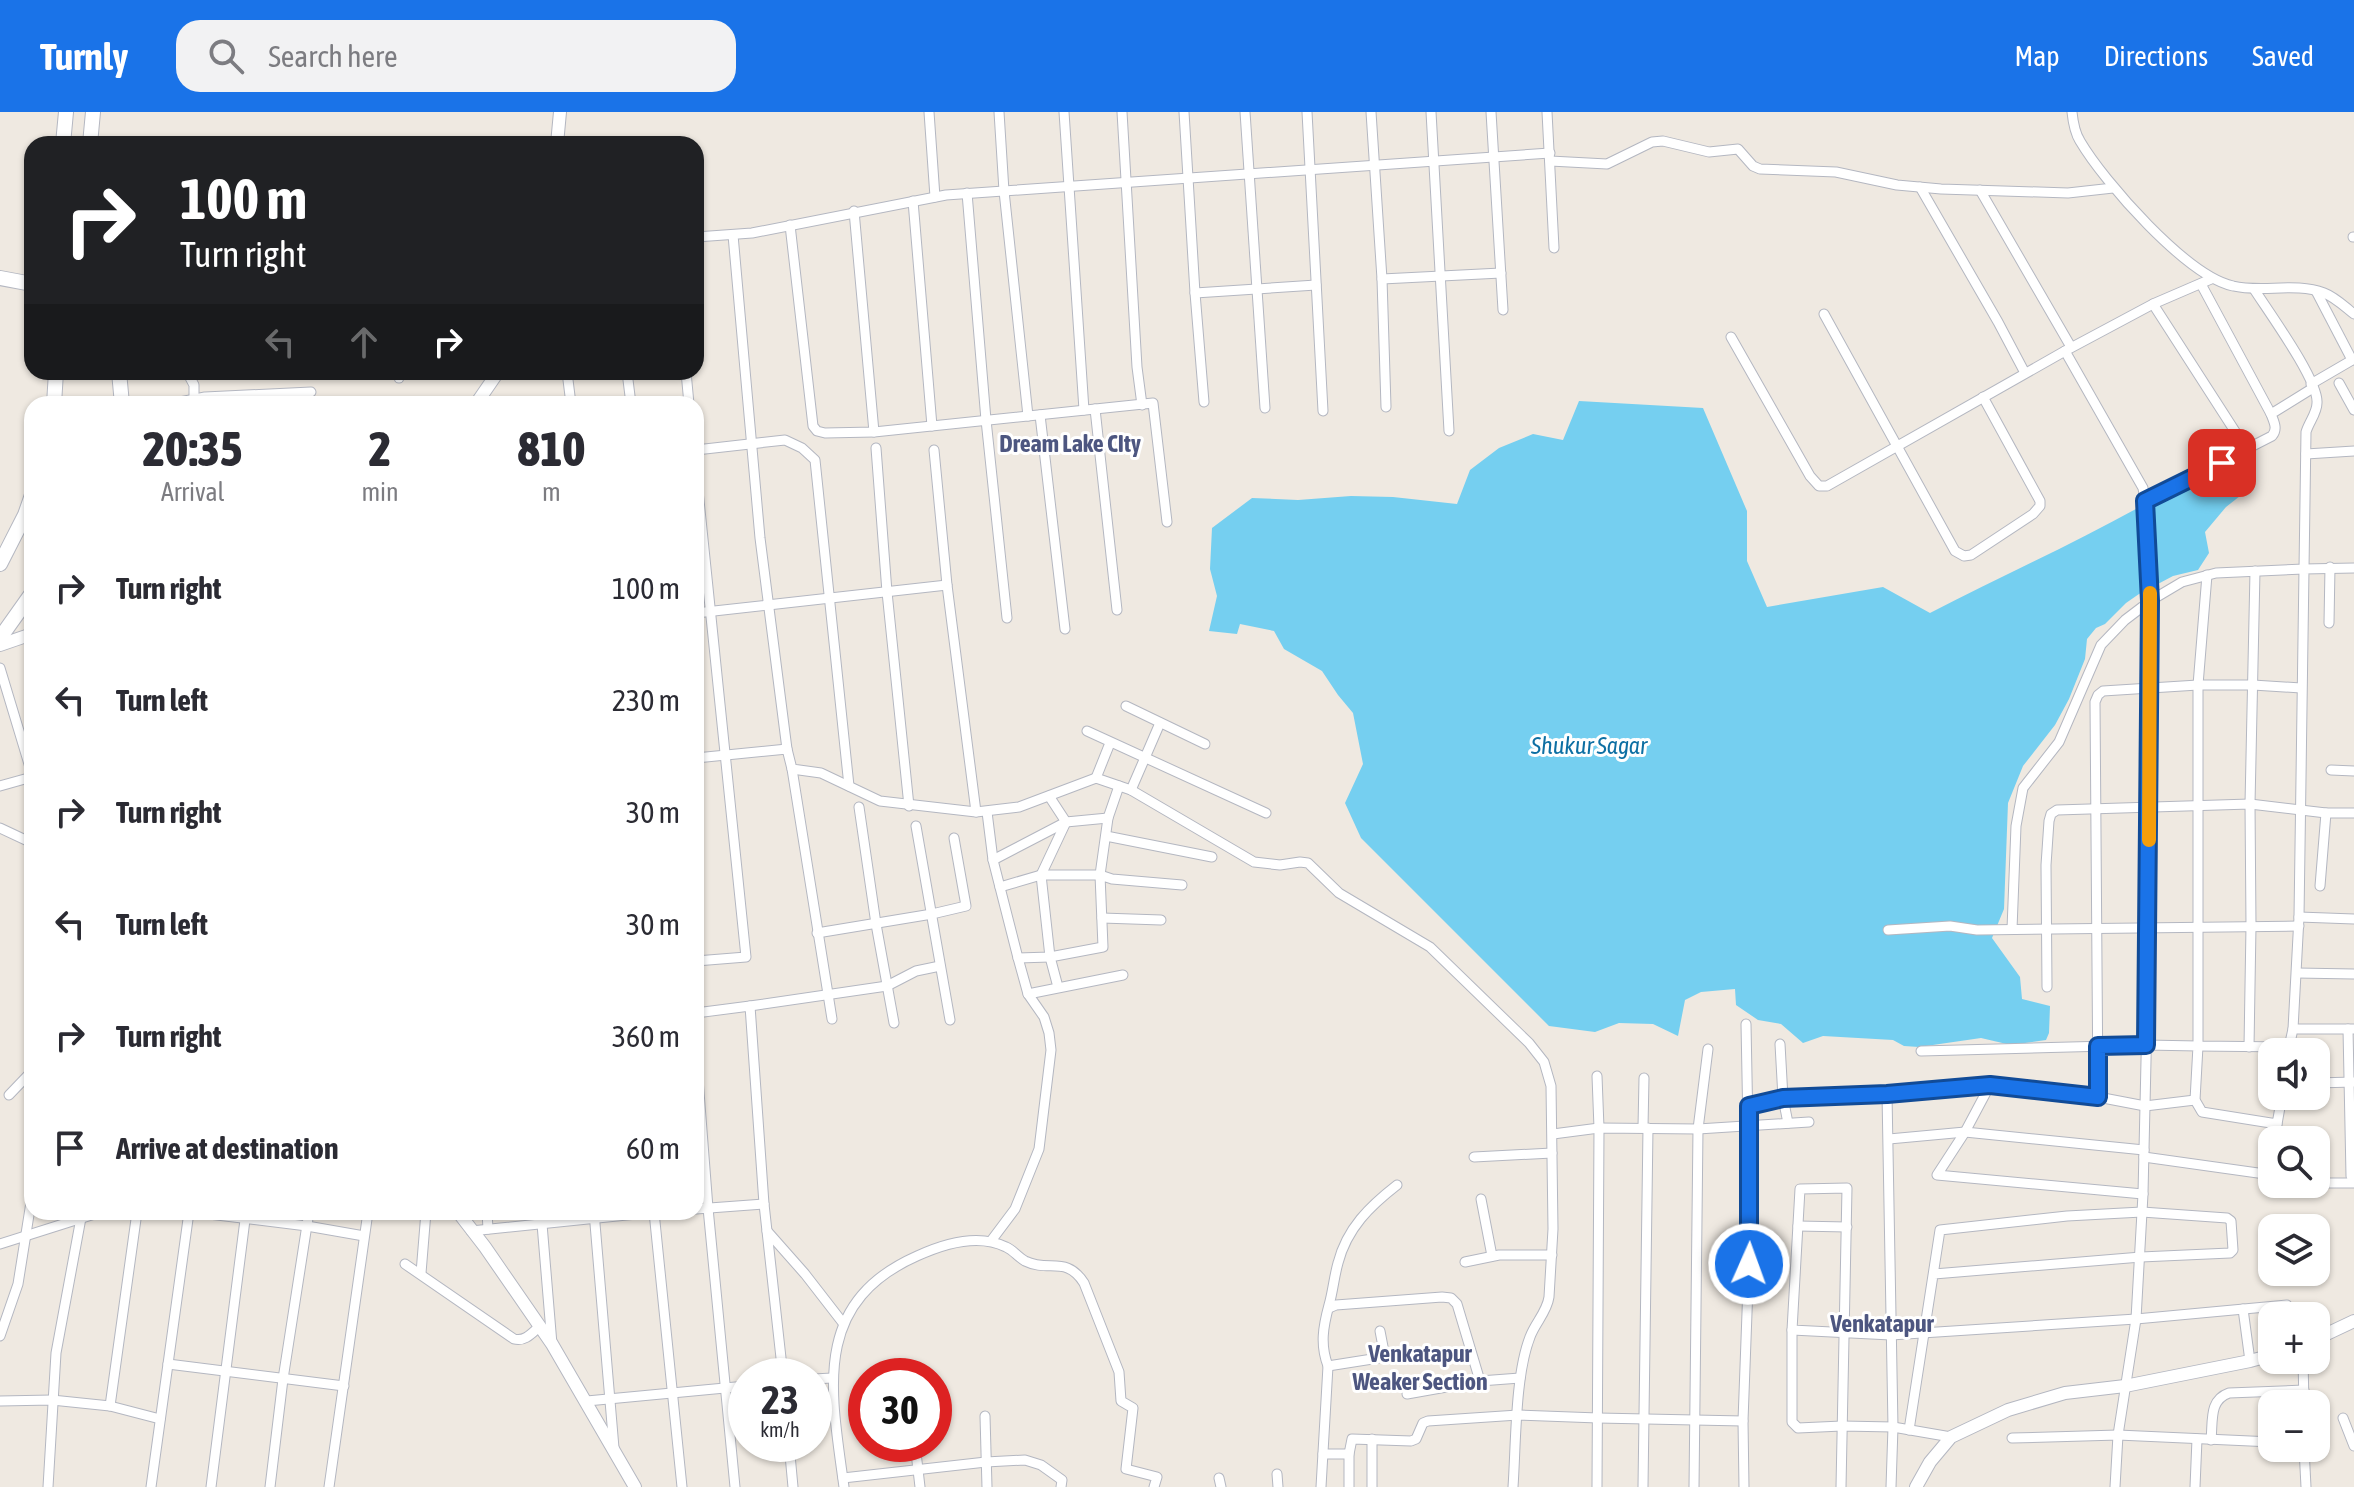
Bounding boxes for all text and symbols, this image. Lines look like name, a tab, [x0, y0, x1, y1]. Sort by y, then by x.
search box	[176, 20, 736, 92]
icon: search	[204, 34, 248, 78]
text: Turnly	[40, 35, 128, 78]
text: Search here	[268, 39, 398, 73]
text: Map	[2015, 40, 2060, 72]
text: Directions	[2104, 40, 2208, 72]
text: Saved	[2252, 40, 2314, 72]
text: 100 m	[180, 167, 307, 231]
icon: right	[48, 168, 152, 272]
text: Turn right	[180, 233, 307, 275]
icon: left	[258, 320, 302, 364]
icon: ahead	[342, 320, 386, 364]
icon: right	[426, 320, 470, 364]
text: 20:35	[143, 421, 243, 476]
text: 2	[369, 421, 391, 476]
text: 810	[518, 421, 585, 476]
pin	[2188, 429, 2256, 497]
district label: Dream Lake CIty	[999, 430, 1141, 457]
icon: arrive	[2200, 441, 2244, 485]
text: Arrival	[161, 477, 224, 507]
text: min	[361, 477, 399, 507]
text: m	[542, 477, 561, 507]
icon: right	[48, 566, 92, 610]
text: Turn right	[116, 571, 222, 605]
text: 100 m	[612, 571, 680, 605]
icon: left	[48, 678, 92, 722]
text: Turn left	[116, 683, 208, 717]
text: 230 m	[612, 683, 680, 717]
water label: Shukur Sagar	[1530, 732, 1648, 759]
icon: right	[48, 790, 92, 834]
text: Turn right	[116, 795, 222, 829]
text: 30 m	[626, 795, 680, 829]
icon: left	[48, 902, 92, 946]
text: Turn left	[116, 907, 208, 941]
text: 30 m	[626, 907, 680, 941]
icon: right	[48, 1014, 92, 1058]
text: Turn right	[116, 1019, 222, 1053]
text: 360 m	[612, 1019, 680, 1053]
map controls	[2258, 1038, 2330, 1462]
button: sound	[2258, 1038, 2330, 1110]
icon: arrive	[48, 1126, 92, 1170]
button: search	[2258, 1126, 2330, 1198]
text: Arrive at destination	[116, 1131, 338, 1165]
text: 60 m	[626, 1131, 680, 1165]
button: layers	[2258, 1214, 2330, 1286]
position arrow	[1707, 1222, 1791, 1306]
button: +	[2258, 1302, 2330, 1374]
district label: Venkatapur	[1829, 1310, 1935, 1337]
district label: Venkatapur Weaker Section	[1351, 1340, 1488, 1395]
speed limit sign: 30	[848, 1358, 952, 1462]
text: 23	[761, 1377, 799, 1422]
button: −	[2258, 1390, 2330, 1462]
text: km/h	[760, 1418, 800, 1441]

